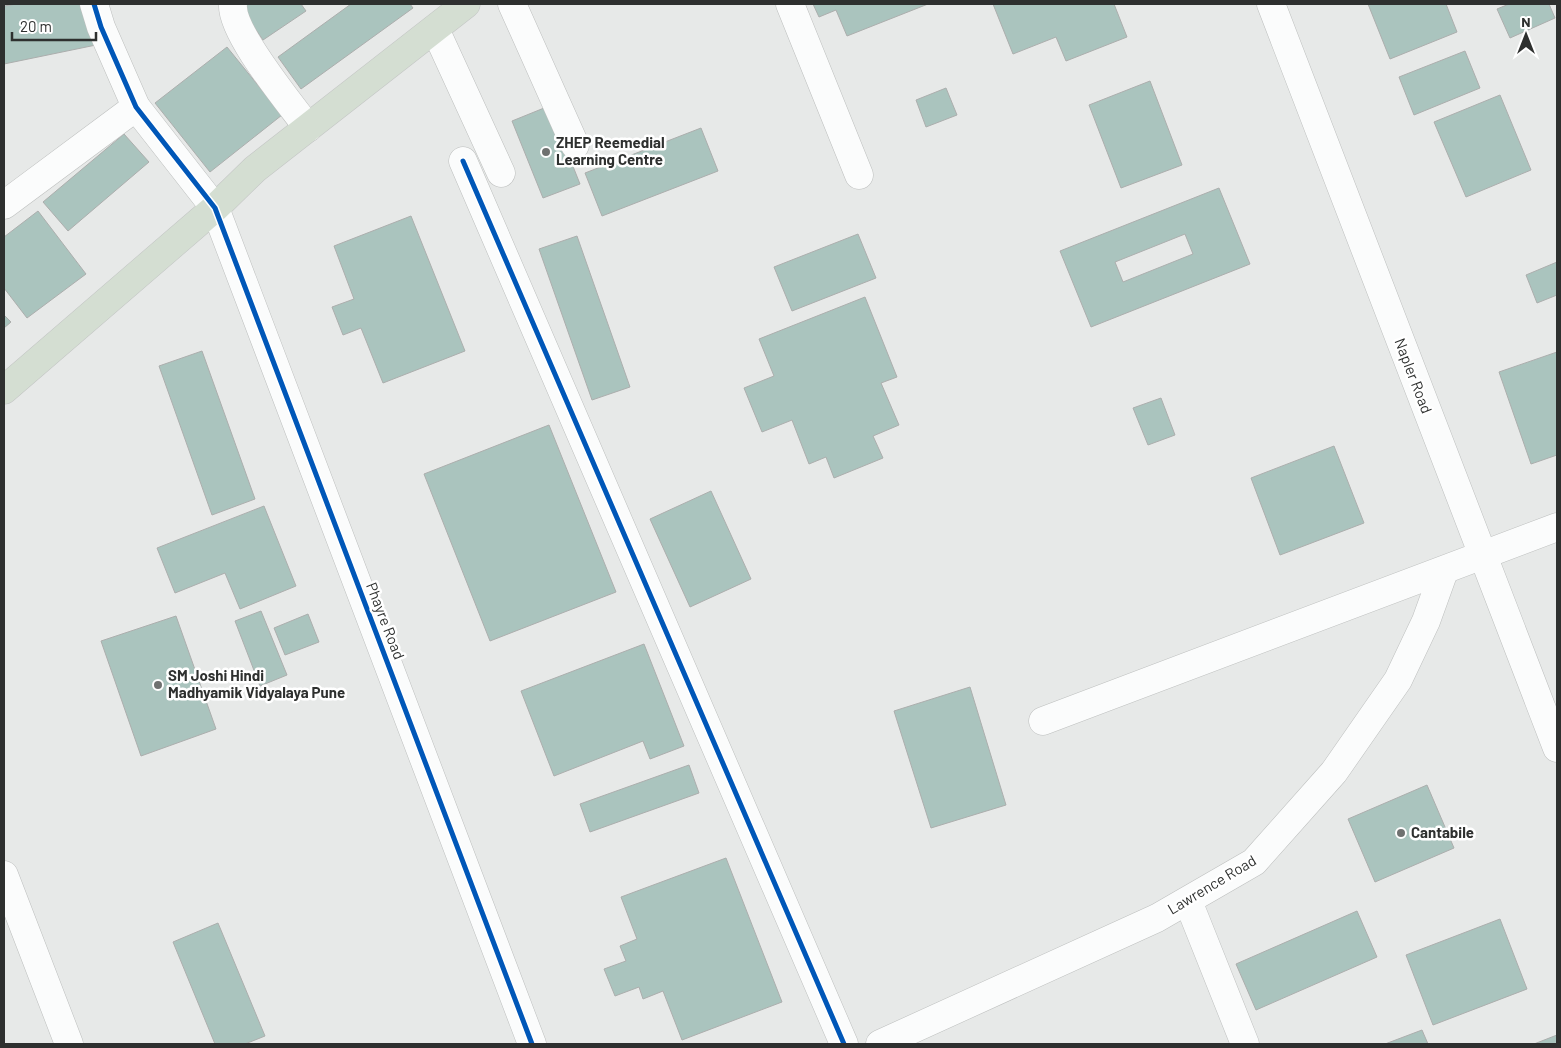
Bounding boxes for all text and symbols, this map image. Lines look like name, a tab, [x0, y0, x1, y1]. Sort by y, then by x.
scale bar	[12, 10, 96, 42]
north arrow	[1501, 10, 1551, 60]
text: N	[1521, 13, 1531, 30]
text: 20 m	[20, 17, 52, 35]
place label: ZHEP Reemedial Learning Centre	[556, 133, 665, 168]
marker: ZHEP Reemedial Learning Centre	[540, 146, 552, 158]
street label: Napler Road	[1391, 335, 1437, 416]
street label: Phayre Road	[363, 580, 409, 662]
place label: SM Joshi Hindi Madhyamik Vidyalaya Pune	[168, 666, 345, 701]
marker: SM Joshi Hindi Madhyamik Vidyalaya Pune	[152, 679, 164, 691]
place label: Cantabile	[1411, 823, 1474, 841]
marker: Cantabile	[1395, 827, 1407, 839]
street label: Lawrence Road	[1164, 851, 1259, 918]

